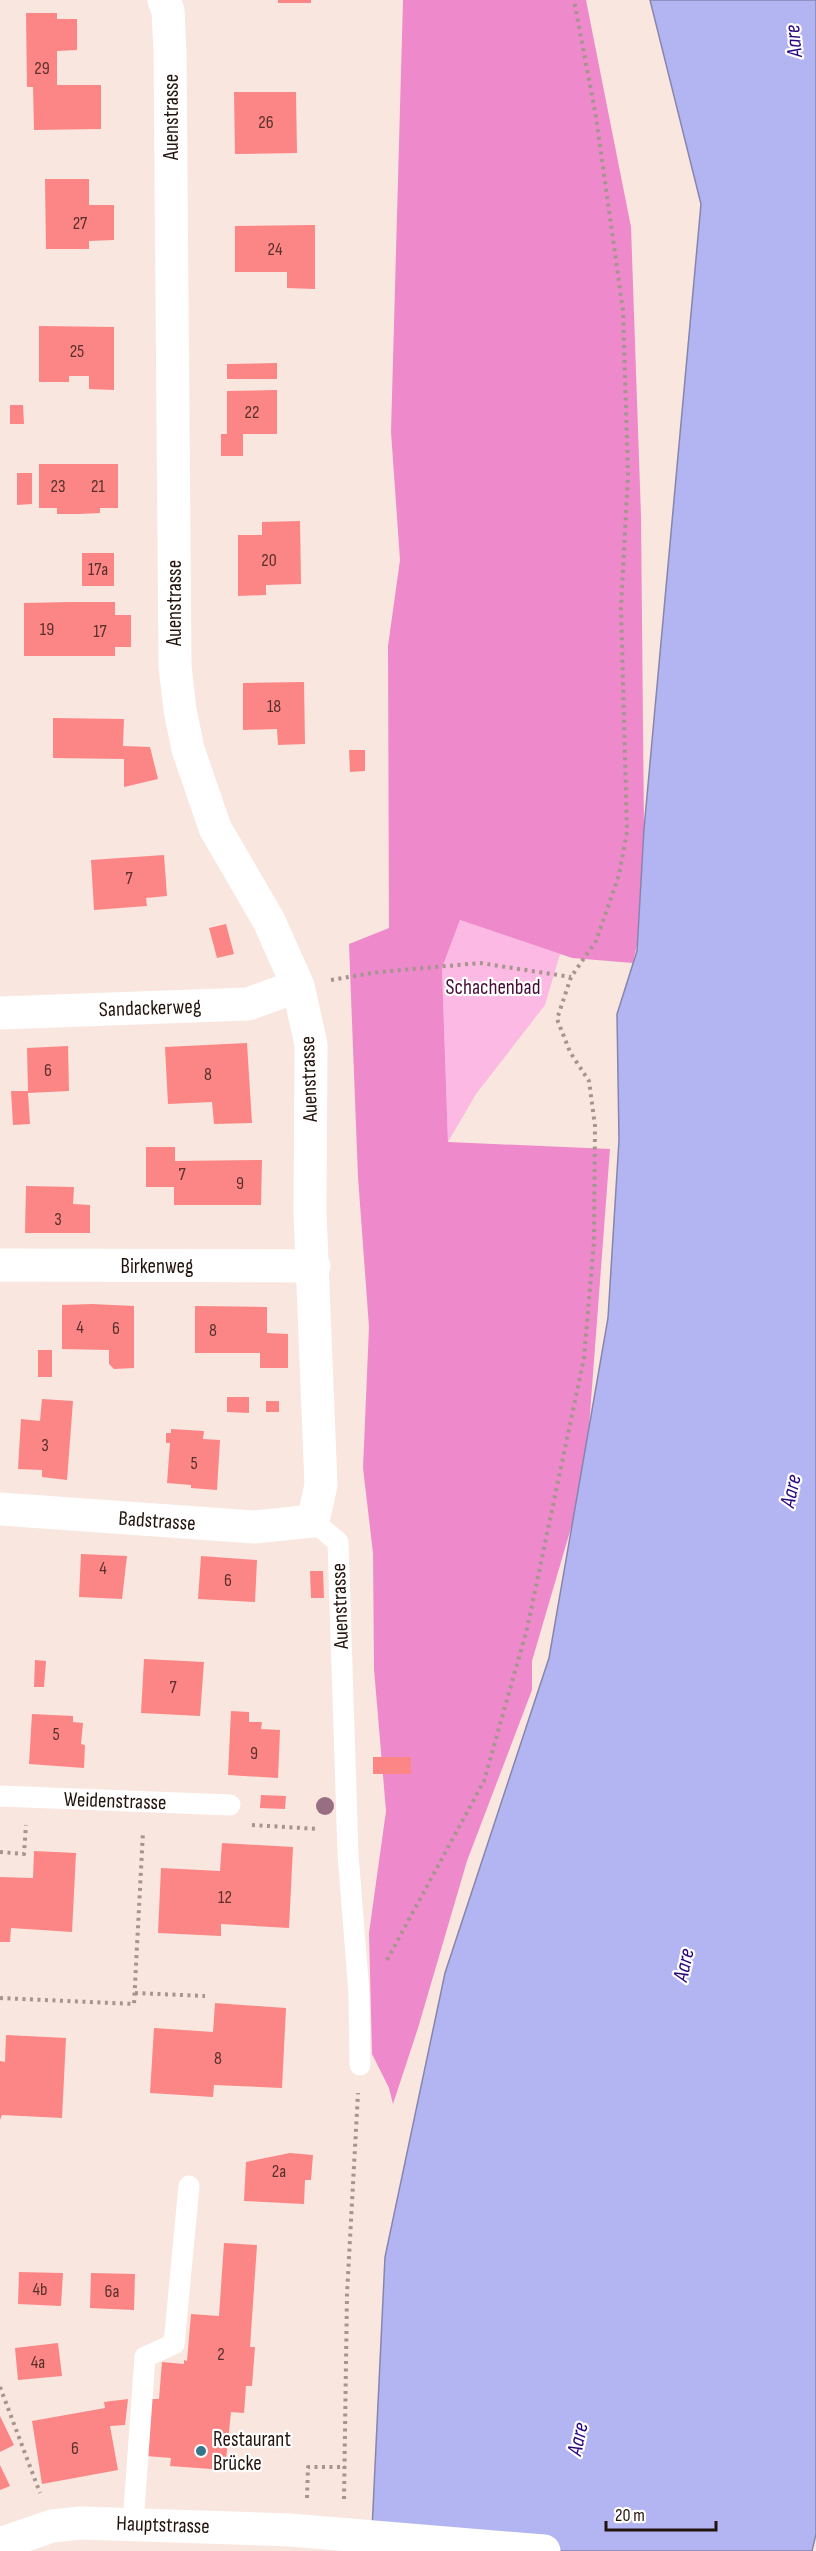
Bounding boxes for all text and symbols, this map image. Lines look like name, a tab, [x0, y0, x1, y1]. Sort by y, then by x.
water label: Aare	[779, 23, 809, 59]
house number: 29	[34, 58, 50, 79]
street label: Auenstrasse	[159, 74, 184, 161]
house number: 26	[258, 112, 274, 133]
house number: 27	[73, 213, 88, 234]
house number: 24	[268, 239, 283, 260]
house number: 25	[70, 341, 84, 362]
house number: 22	[245, 402, 259, 423]
house number: 23	[51, 476, 66, 497]
house number: 21	[91, 476, 106, 497]
house number: 20	[261, 550, 277, 571]
house number: 17a	[88, 559, 108, 580]
street label: Auenstrasse	[162, 560, 187, 647]
house number: 19	[40, 619, 54, 640]
house number: 17	[93, 621, 108, 642]
house number: 18	[267, 696, 281, 717]
house number: 7	[125, 868, 133, 889]
park label: Schachenbad	[446, 975, 540, 1000]
street label: Sandackerweg	[98, 994, 202, 1022]
street label: Auenstrasse	[295, 1035, 323, 1124]
house number: 6	[44, 1060, 52, 1081]
house number: 8	[204, 1064, 212, 1085]
house number: 7	[178, 1164, 186, 1185]
house number: 9	[236, 1173, 244, 1194]
house number: 3	[54, 1209, 62, 1230]
street label: Birkenweg	[121, 1254, 193, 1279]
house number: 4	[76, 1317, 84, 1338]
house number: 6	[112, 1318, 120, 1339]
house number: 8	[209, 1320, 217, 1341]
house number: 3	[41, 1435, 49, 1456]
house number: 5	[190, 1453, 198, 1474]
water label: Aare	[774, 1472, 808, 1511]
street label: Badstrasse	[118, 1506, 196, 1536]
house number: 4	[99, 1558, 107, 1579]
street label: Auenstrasse	[326, 1562, 354, 1651]
house number: 6	[224, 1570, 232, 1591]
house number: 7	[169, 1677, 177, 1698]
house number: 5	[52, 1724, 60, 1745]
house number: 9	[250, 1743, 258, 1764]
street label: Weidenstrasse	[63, 1787, 167, 1815]
house number: 12	[218, 1887, 232, 1908]
water label: Aare	[667, 1946, 701, 1985]
house number: 8	[214, 2048, 222, 2069]
house number: 2a	[272, 2161, 286, 2182]
house number: 4b	[33, 2279, 48, 2300]
house number: 6a	[105, 2281, 119, 2302]
house number: 2	[217, 2344, 225, 2365]
house number: 4a	[31, 2352, 45, 2373]
water label: Aare	[561, 2420, 595, 2459]
place label: Restaurant Brücke	[213, 2427, 291, 2476]
house number: 6	[71, 2438, 79, 2459]
marker: Restaurant Brücke	[194, 2444, 208, 2458]
scale bar	[606, 2494, 716, 2532]
text: 20 m	[615, 2505, 645, 2526]
street label: Hauptstrasse	[116, 2511, 210, 2539]

